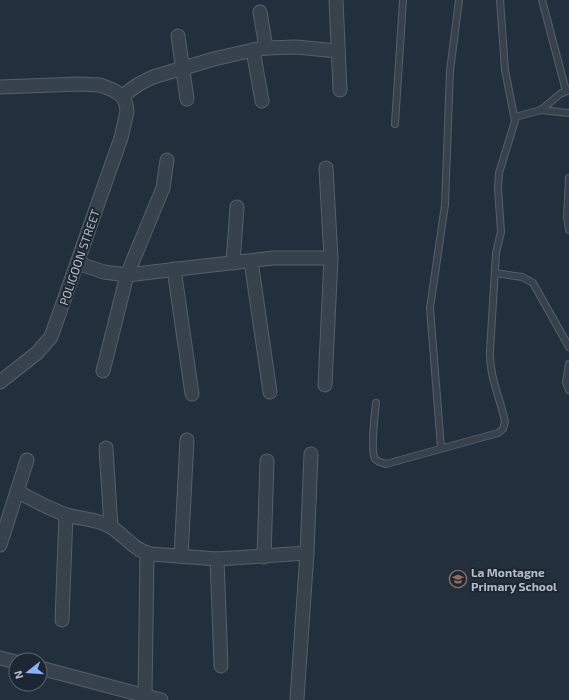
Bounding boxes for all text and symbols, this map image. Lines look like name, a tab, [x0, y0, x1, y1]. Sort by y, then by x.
street label: POLIGOON STREET	[56, 207, 102, 307]
place label: La Montagne Primary School	[471, 565, 557, 594]
school or university icon: La Montagne Primary School	[448, 569, 468, 589]
north arrow	[8, 652, 48, 692]
text: N	[11, 669, 25, 681]

